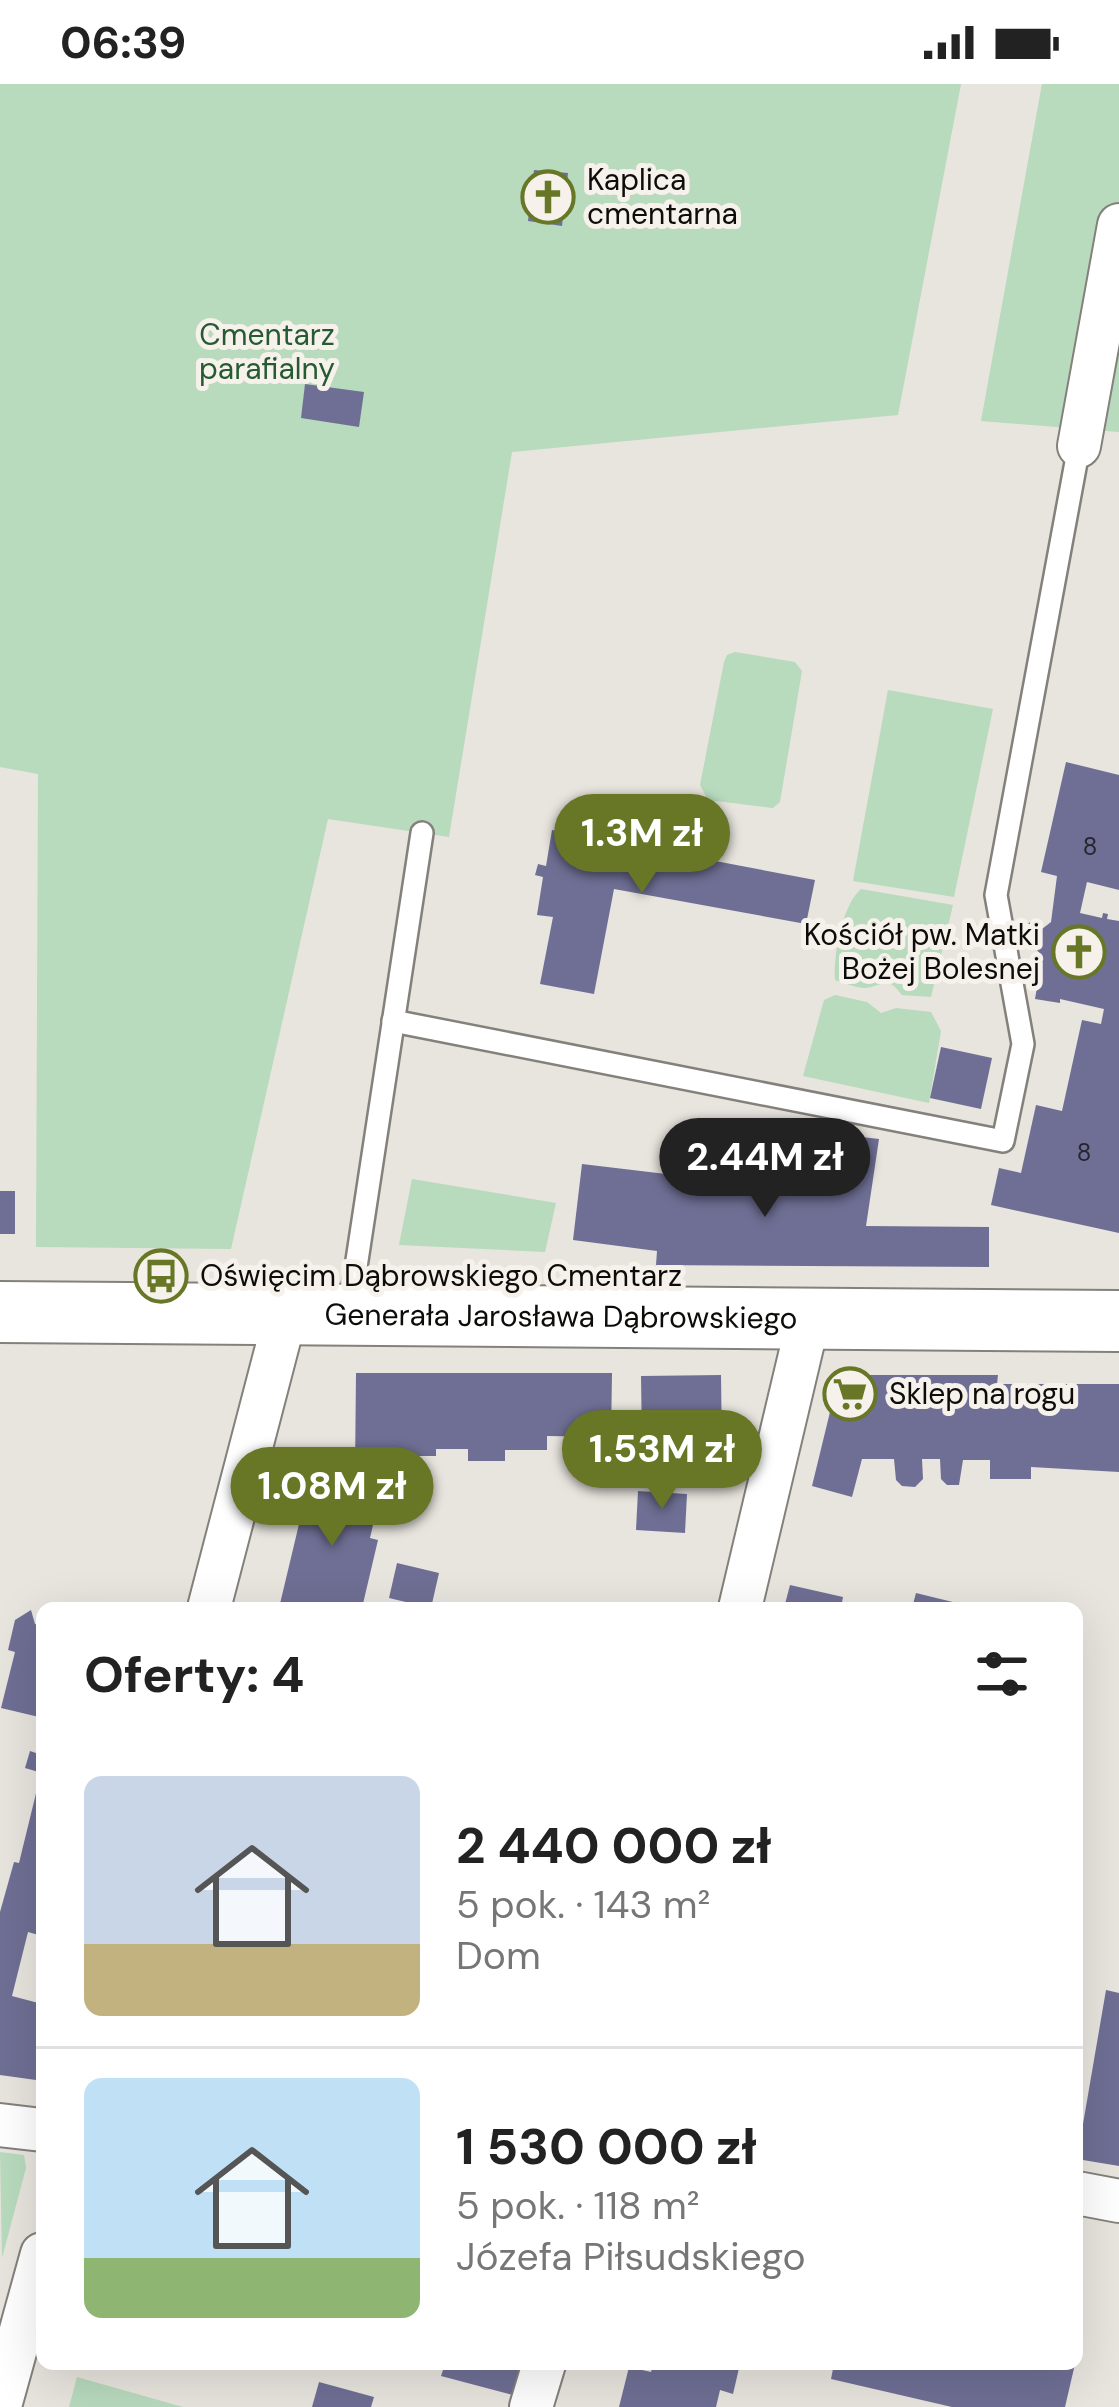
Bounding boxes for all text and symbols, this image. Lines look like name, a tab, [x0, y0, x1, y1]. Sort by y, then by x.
text: 06:39	[60, 13, 186, 72]
place label: Kaplica cmentarna	[587, 160, 738, 233]
church icon: Kaplica cmentarna	[520, 169, 576, 225]
park label: Cmentarz parafialny	[199, 315, 335, 388]
pin: 1.3M zł	[531, 794, 753, 896]
text: 1.3M zł	[581, 807, 703, 858]
house number: 8	[1083, 831, 1097, 862]
place label: Kościół pw. Matki Bożej Bolesnej	[804, 915, 1040, 988]
church icon: Kościół pw. Matki Bożej Bolesnej	[1051, 924, 1107, 980]
pin: 2.44M zł	[641, 1118, 889, 1220]
text: 2.44M zł	[686, 1131, 844, 1182]
house number: 8	[1077, 1137, 1091, 1168]
bus stop icon: Oświęcim Dąbrowskiego Cmentarz	[133, 1248, 189, 1304]
place label: Oświęcim Dąbrowskiego Cmentarz	[200, 1256, 682, 1295]
street label: Generała Jarosława Dąbrowskiego	[324, 1295, 798, 1337]
supermarket icon: Sklep na rogu	[822, 1366, 878, 1422]
place label: Sklep na rogu	[889, 1374, 1075, 1413]
pin: 1.53M zł	[538, 1410, 786, 1512]
text: 1.53M zł	[589, 1423, 735, 1474]
pin: 1.08M zł	[208, 1447, 456, 1549]
text: 1.08M zł	[258, 1460, 406, 1511]
text: Oferty: 4	[84, 1641, 304, 1708]
icon: filters	[969, 1641, 1035, 1707]
text: 2 440 000 zł	[456, 1812, 771, 1879]
icon: home	[180, 1824, 324, 1968]
text: 5 pok. · 143 m²	[456, 1879, 710, 1930]
text: Dom	[456, 1930, 541, 1981]
text: 1 530 000 zł	[456, 2113, 757, 2180]
icon: home	[180, 2126, 324, 2270]
text: 5 pok. · 118 m²	[456, 2180, 700, 2231]
text: Józefa Piłsudskiego	[456, 2231, 806, 2282]

